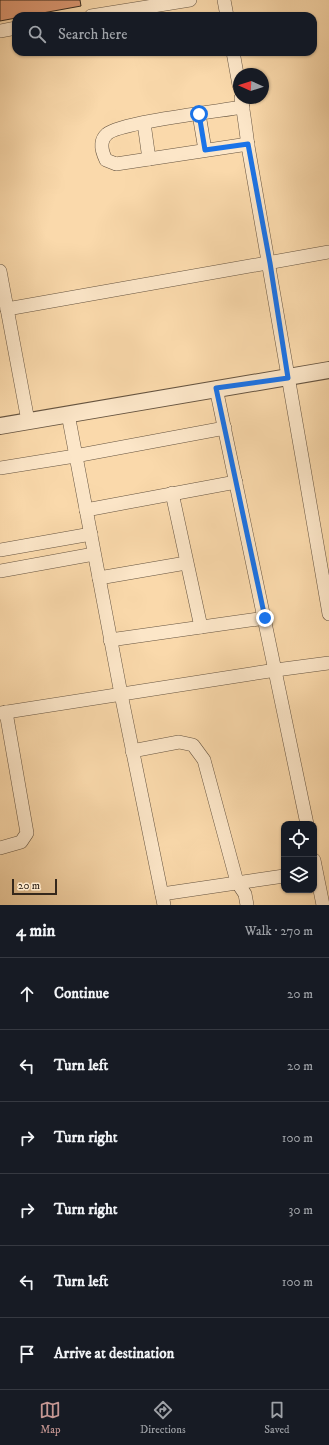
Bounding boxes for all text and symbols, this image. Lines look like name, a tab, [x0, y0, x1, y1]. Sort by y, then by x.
search box	[12, 12, 317, 56]
icon: search	[26, 23, 48, 45]
text: Search here	[58, 25, 127, 44]
north arrow	[233, 68, 269, 104]
route start	[190, 105, 208, 123]
route end	[256, 609, 274, 627]
map controls	[281, 821, 317, 893]
button: locate	[281, 821, 317, 857]
button: layers	[281, 857, 317, 893]
scale bar	[12, 877, 57, 896]
text: 20 m	[18, 879, 40, 893]
text: 4 min	[16, 920, 55, 942]
text: Walk · 270 m	[245, 923, 313, 939]
icon: ahead	[16, 983, 38, 1005]
text: Continue	[54, 984, 109, 1003]
text: 20 m	[287, 986, 313, 1002]
icon: left	[16, 1055, 38, 1077]
text: Turn left	[54, 1056, 108, 1075]
text: 20 m	[287, 1058, 313, 1074]
icon: right	[16, 1127, 38, 1149]
text: Turn right	[54, 1128, 117, 1147]
text: 100 m	[282, 1130, 313, 1146]
icon: right	[16, 1199, 38, 1221]
text: Turn right	[54, 1200, 117, 1219]
text: 30 m	[289, 1202, 313, 1218]
icon: left	[16, 1271, 38, 1293]
text: Turn left	[54, 1272, 108, 1291]
text: 100 m	[282, 1274, 313, 1290]
icon: arrive	[16, 1343, 38, 1365]
text: Arrive at destination	[54, 1344, 174, 1363]
tab: Map	[39, 1399, 61, 1437]
tab: Directions	[140, 1399, 186, 1437]
tab: Saved	[264, 1399, 290, 1437]

